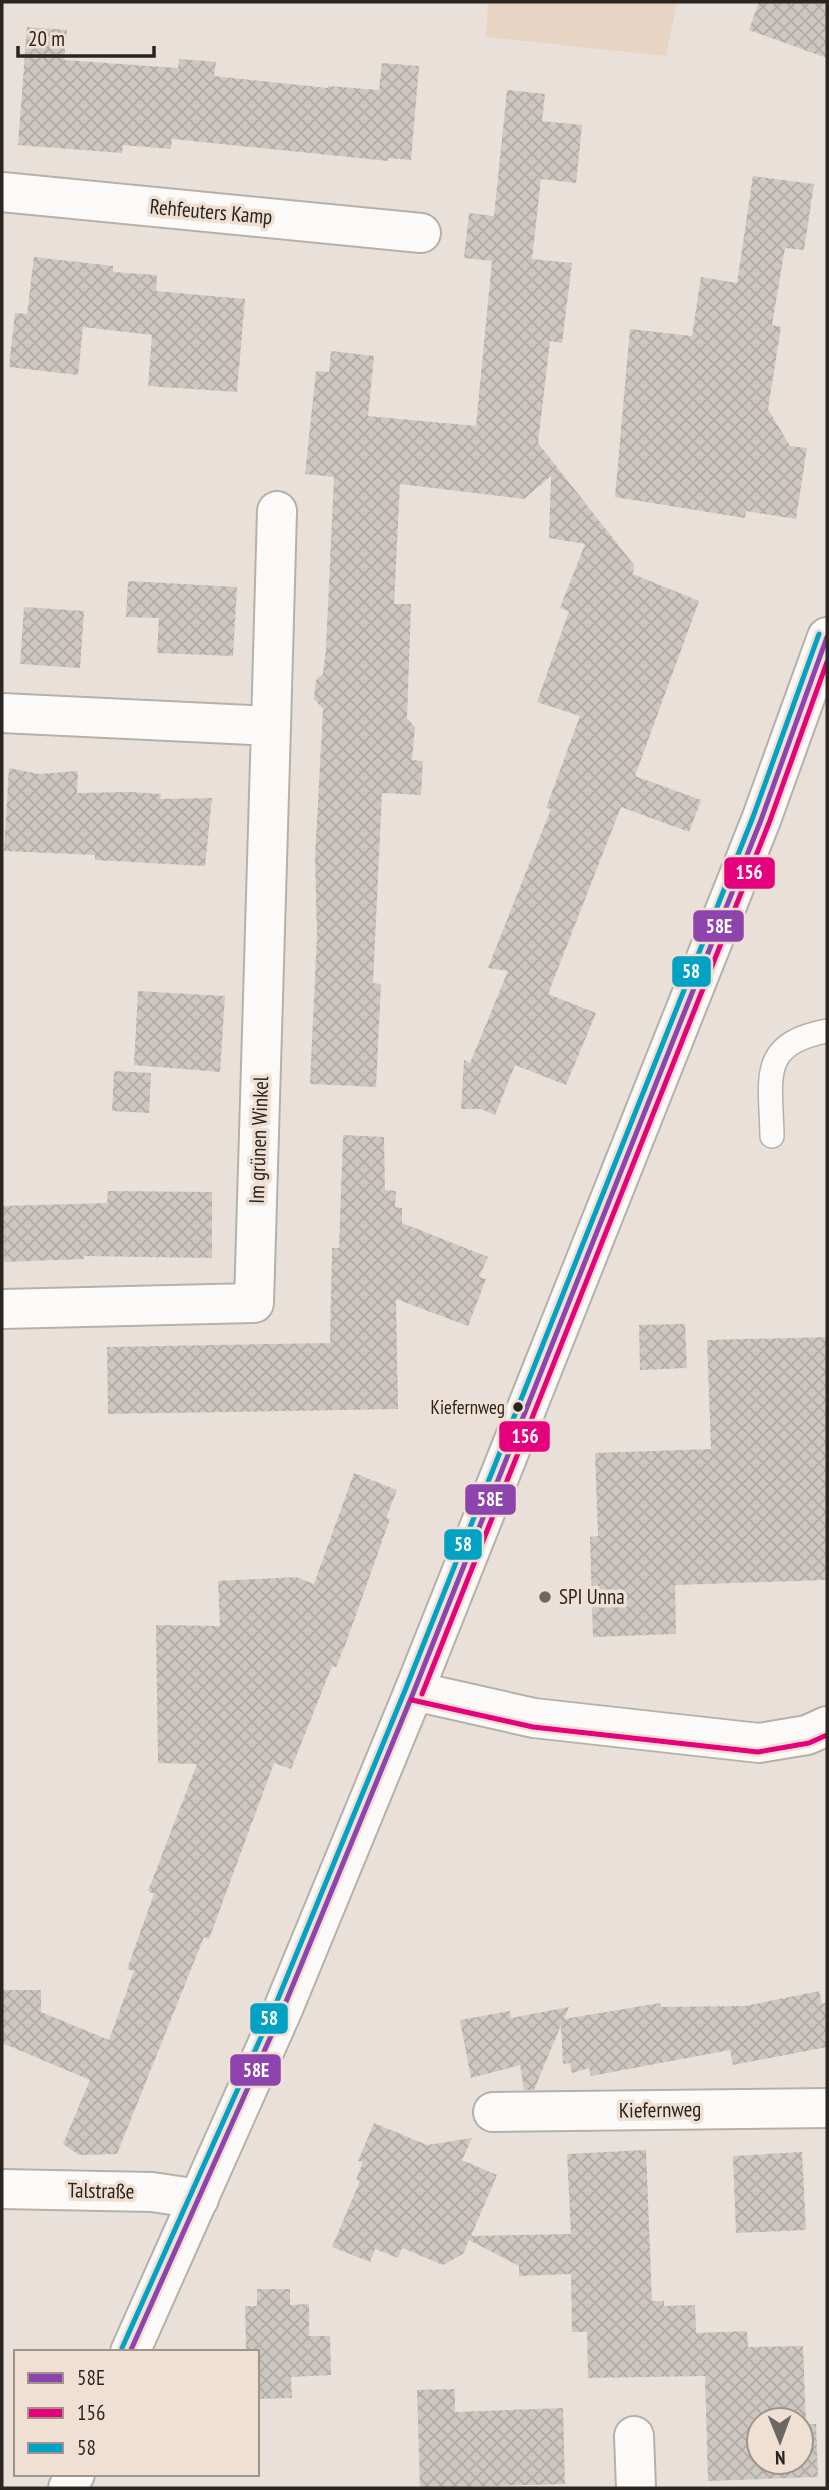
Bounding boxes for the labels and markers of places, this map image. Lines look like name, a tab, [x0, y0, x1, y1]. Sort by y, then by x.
place label: Kiefernweg	[431, 1395, 505, 1419]
marker: Kiefernweg	[511, 1400, 525, 1414]
place label: SPI Unna	[559, 1583, 625, 1610]
marker: SPI Unna	[537, 1589, 553, 1605]

